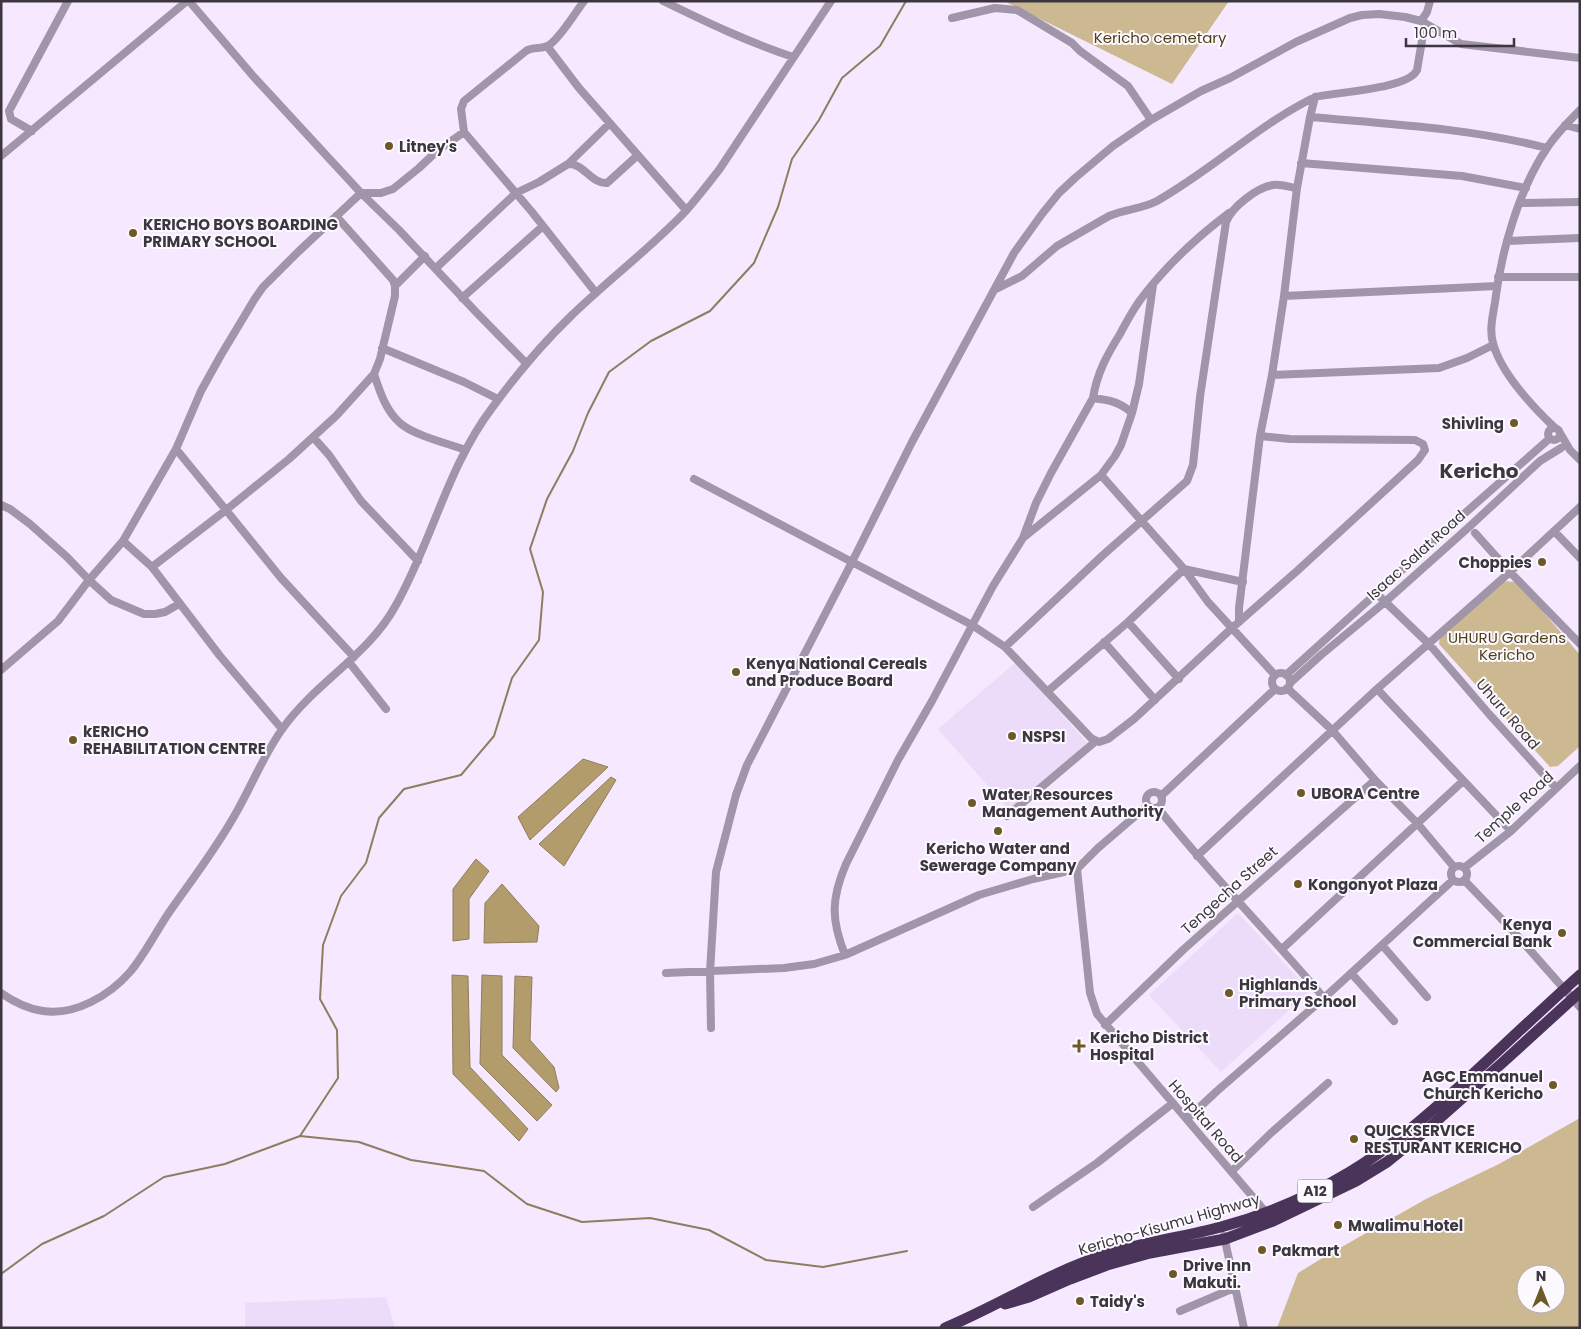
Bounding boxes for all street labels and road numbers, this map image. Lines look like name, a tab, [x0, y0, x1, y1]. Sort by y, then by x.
street label: Isaac Salat Road	[1362, 505, 1470, 605]
street label: Uhuru Road	[1471, 674, 1545, 754]
street label: Temple Road	[1470, 766, 1558, 848]
street label: Tengecha Street	[1176, 841, 1282, 939]
street label: Hospital Road	[1164, 1075, 1248, 1167]
road number: A12	[1298, 1180, 1332, 1202]
street label: Kericho-Kisumu Highway	[1076, 1188, 1263, 1260]

